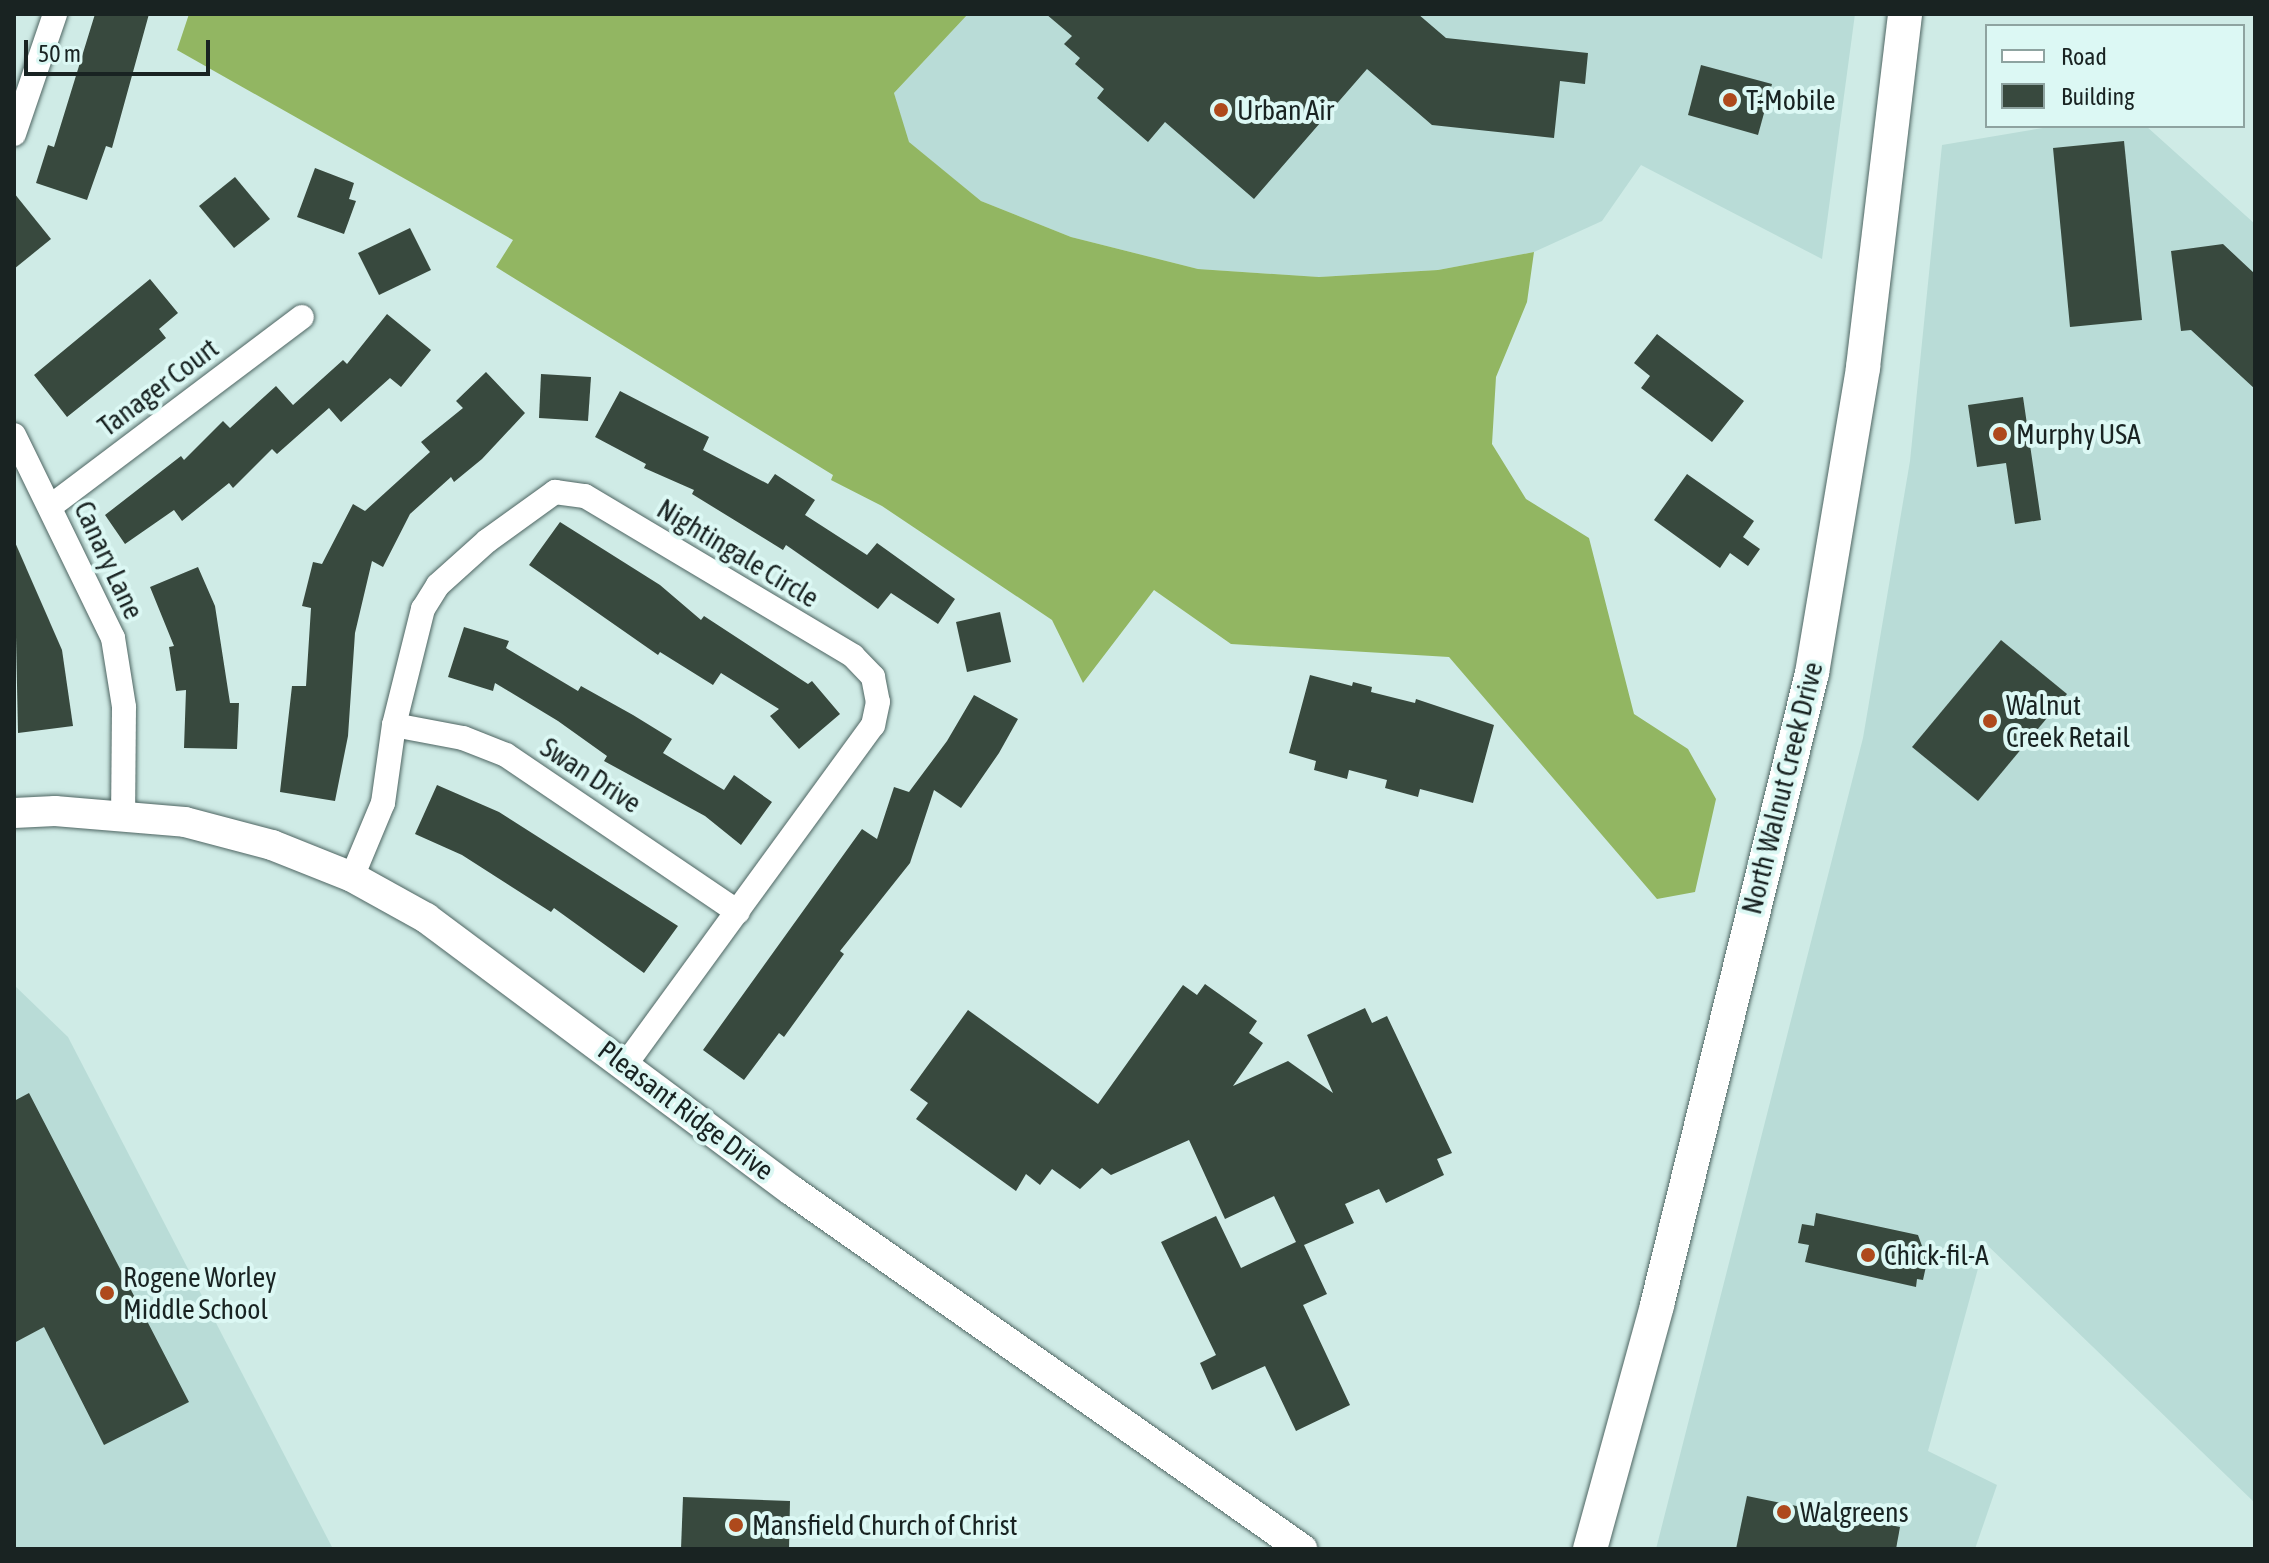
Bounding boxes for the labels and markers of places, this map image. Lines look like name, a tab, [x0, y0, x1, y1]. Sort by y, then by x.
place label: T-Mobile	[1746, 83, 1835, 117]
marker: T-Mobile	[1721, 91, 1739, 109]
place label: Urban Air	[1237, 93, 1334, 127]
marker: Urban Air	[1212, 101, 1230, 119]
place label: Murphy USA	[2016, 417, 2141, 451]
marker: Murphy USA	[1991, 425, 2009, 443]
place label: Walnut Creek Retail	[2006, 688, 2130, 754]
marker: Walnut Creek Retail	[1981, 712, 1999, 730]
place label: Chick-fil-A	[1884, 1238, 1989, 1272]
marker: Chick-fil-A	[1859, 1246, 1877, 1264]
place label: Rogene Worley Middle School	[123, 1260, 276, 1326]
marker: Rogene Worley Middle School	[98, 1284, 116, 1302]
place label: Walgreens	[1800, 1495, 1909, 1529]
marker: Walgreens	[1775, 1503, 1793, 1521]
place label: Mansfield Church of Christ	[752, 1508, 1018, 1542]
marker: Mansfield Church of Christ	[727, 1516, 745, 1534]

